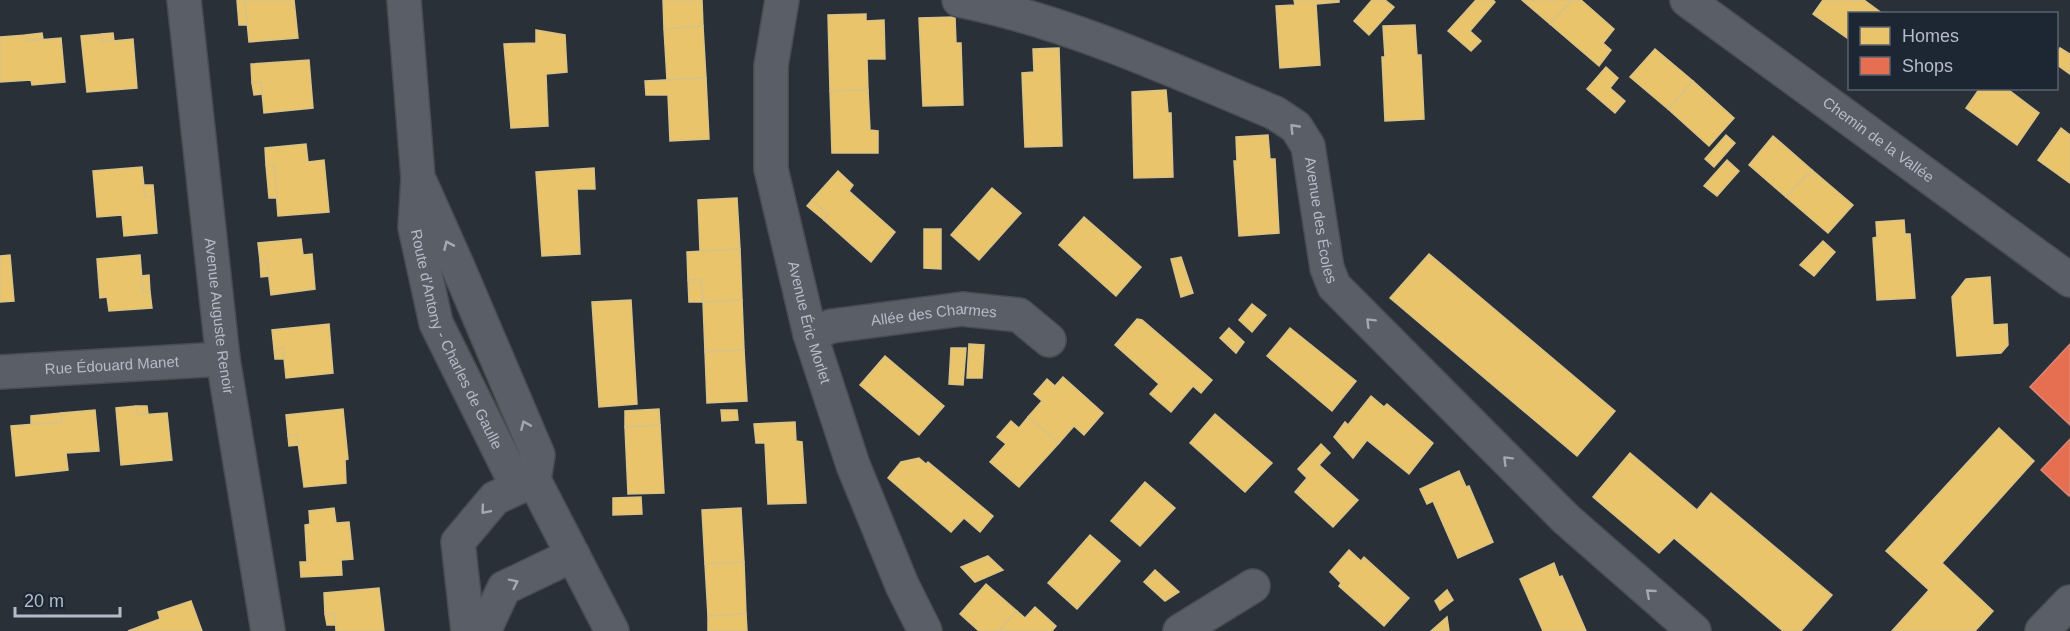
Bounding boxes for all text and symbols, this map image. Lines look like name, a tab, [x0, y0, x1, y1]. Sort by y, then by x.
legend	[1848, 12, 2058, 90]
text: Homes	[1902, 26, 1959, 46]
text: Shops	[1902, 56, 1953, 76]
street label: Chemin de la Vallée	[1820, 93, 1937, 186]
one-way arrow	[1290, 125, 1301, 135]
street label: Avenue des Écoles	[1302, 155, 1341, 286]
street label: Route d'Antony - Charles de Gaulle	[408, 228, 506, 452]
street label: Avenue Auguste Renoir	[202, 237, 238, 395]
one-way arrow	[444, 241, 456, 252]
street label: Avenue Éric Morlet	[785, 259, 835, 386]
street label: Allée des Charmes	[870, 300, 998, 329]
one-way arrow	[1366, 318, 1377, 329]
street label: Rue Édouard Manet	[44, 353, 180, 377]
one-way arrow	[520, 420, 532, 431]
one-way arrow	[1504, 457, 1515, 468]
one-way arrow	[481, 503, 492, 514]
one-way arrow	[508, 579, 519, 590]
scale bar	[15, 580, 120, 618]
one-way arrow	[1646, 589, 1657, 600]
text: 20 m	[24, 591, 64, 611]

